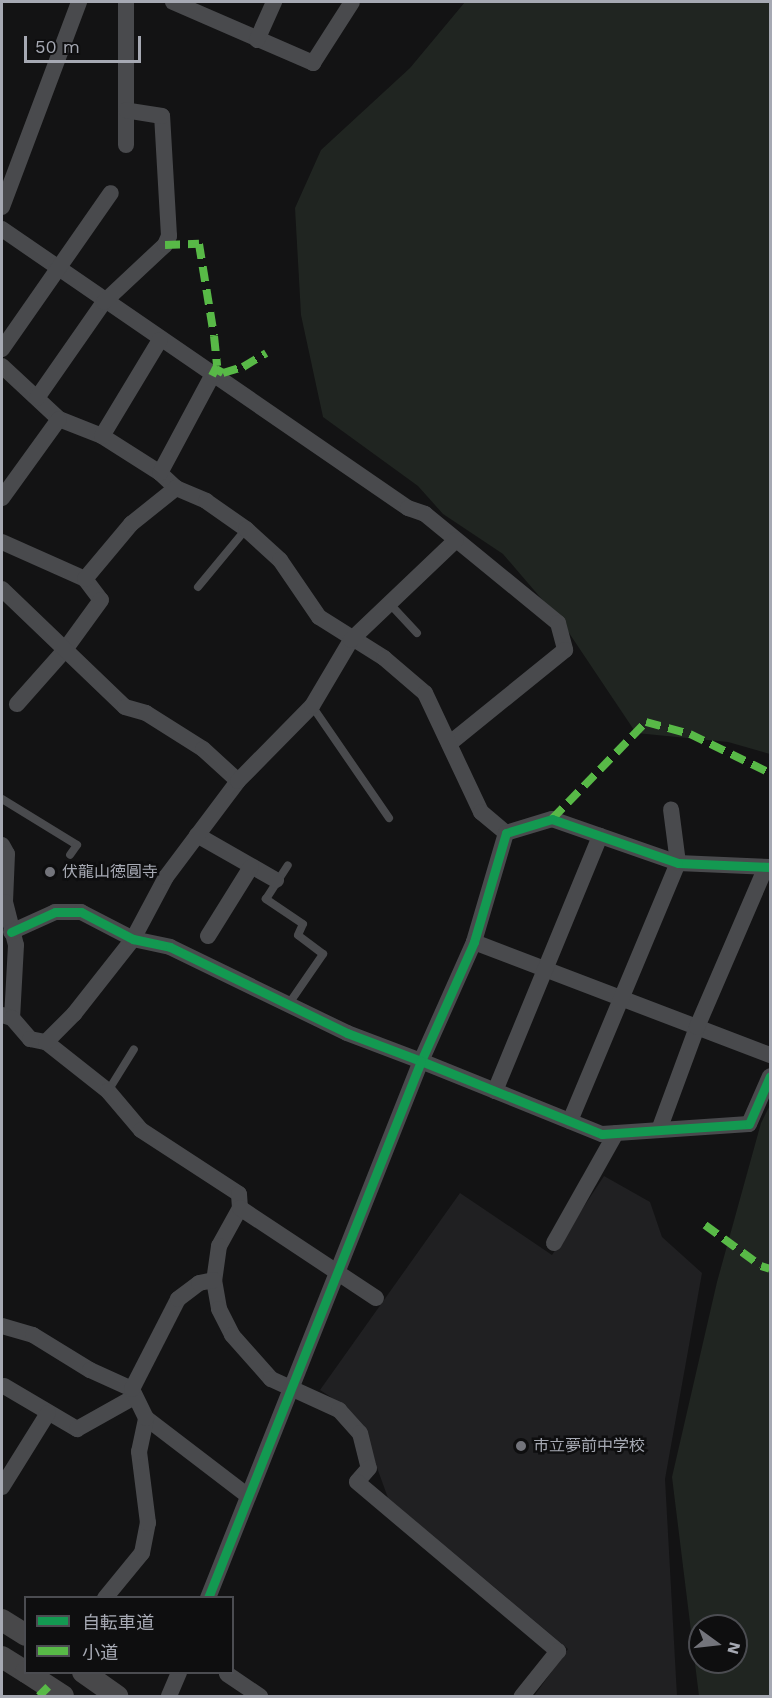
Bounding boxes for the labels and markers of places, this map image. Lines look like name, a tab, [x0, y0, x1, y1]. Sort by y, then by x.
place label: 伏龍山徳圓寺	[62, 862, 158, 882]
marker: 伏龍山徳圓寺	[43, 865, 57, 879]
place label: 市立夢前中学校	[533, 1436, 645, 1456]
marker: 市立夢前中学校	[514, 1439, 528, 1453]

